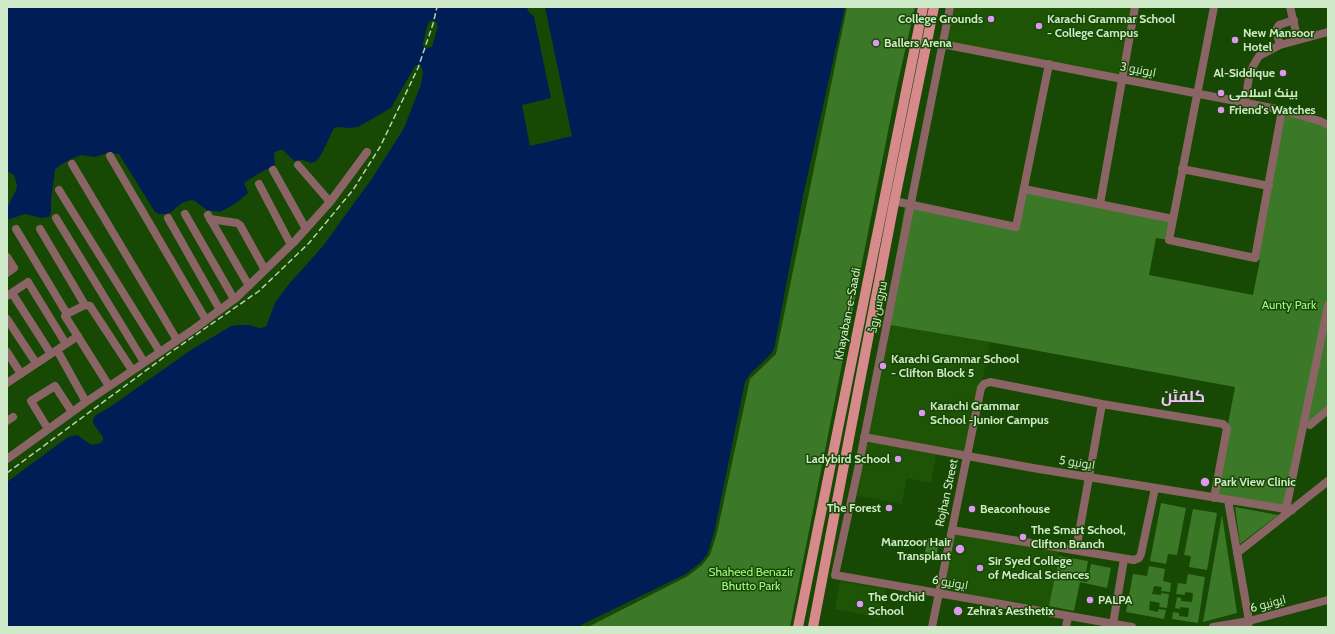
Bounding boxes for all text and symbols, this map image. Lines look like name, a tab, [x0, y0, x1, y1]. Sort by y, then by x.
place label: College Grounds	[898, 12, 983, 26]
place label: Karachi Grammar School - College Campus	[1047, 12, 1175, 40]
marker: College Grounds	[986, 14, 996, 24]
marker: Karachi Grammar School - College Campus	[1034, 21, 1044, 31]
place label: New Mansoor Hotel	[1243, 26, 1314, 54]
marker: New Mansoor Hotel	[1230, 35, 1240, 45]
place label: Ballers Arena	[884, 36, 952, 50]
marker: Ballers Arena	[871, 38, 881, 48]
street label: ایونیو 3	[1119, 59, 1157, 81]
place label: Al-Siddique	[1213, 66, 1275, 80]
marker: Al-Siddique	[1278, 68, 1288, 78]
place label: بینک اسلامی	[1229, 86, 1298, 100]
marker: بینک اسلامی	[1216, 88, 1226, 98]
place label: Friend's Watches	[1229, 103, 1316, 117]
marker: Friend's Watches	[1216, 105, 1226, 115]
street label: Khayaban-e-Saadi	[832, 267, 864, 361]
street label: سروس روڈ	[865, 280, 891, 334]
park label: Aunty Park	[1262, 298, 1316, 312]
place label: Karachi Grammar School - Clifton Block 5	[891, 352, 1019, 380]
marker: Karachi Grammar School - Clifton Block 5	[878, 361, 888, 371]
district label: کلفٹن	[1161, 387, 1205, 407]
place label: Karachi Grammar School -Junior Campus	[930, 399, 1049, 427]
marker: Karachi Grammar School -Junior Campus	[917, 408, 927, 418]
place label: Ladybird School	[806, 452, 890, 466]
street label: ایونیو 5	[1058, 453, 1096, 473]
marker: Ladybird School	[893, 454, 903, 464]
street label: Rojhan Street	[933, 458, 961, 528]
place label: Park View Clinic	[1214, 475, 1296, 489]
marker: Park View Clinic	[1199, 476, 1211, 488]
place label: The Forest	[827, 501, 881, 515]
place label: Beaconhouse	[980, 502, 1050, 516]
marker: The Forest	[884, 503, 894, 513]
marker: Beaconhouse	[967, 504, 977, 514]
place label: The Smart School, Clifton Branch	[1031, 523, 1126, 551]
marker: The Smart School, Clifton Branch	[1018, 532, 1028, 542]
place label: Manzoor Hair Transplant	[881, 535, 951, 563]
marker: Manzoor Hair Transplant	[954, 543, 966, 555]
place label: Sir Syed College of Medical Sciences	[988, 554, 1089, 582]
marker: Sir Syed College of Medical Sciences	[975, 563, 985, 573]
park label: Shaheed Benazir Bhutto Park	[708, 565, 794, 593]
street label: ایونیو 6	[931, 573, 969, 593]
place label: The Orchid School	[868, 590, 925, 618]
street label: ایونیو 6	[1248, 592, 1288, 616]
place label: PALPA	[1098, 593, 1132, 607]
marker: PALPA	[1085, 595, 1095, 605]
marker: The Orchid School	[855, 599, 865, 609]
place label: Zehra's Aesthetix	[967, 604, 1054, 618]
marker: Zehra's Aesthetix	[952, 605, 964, 617]

